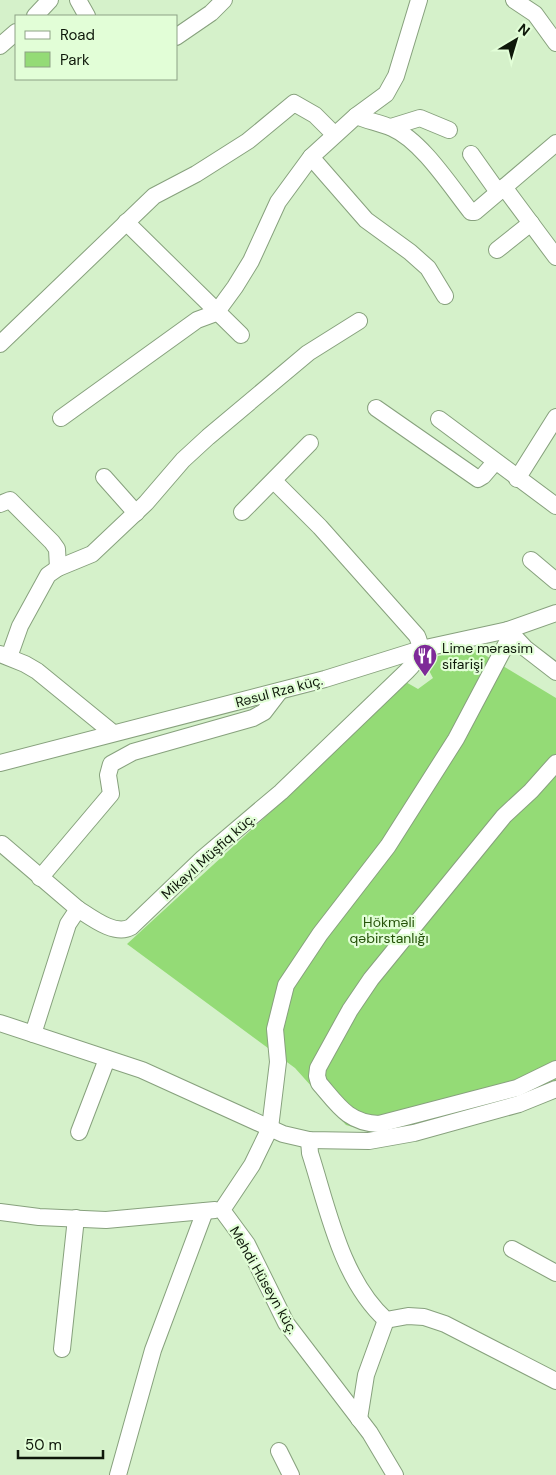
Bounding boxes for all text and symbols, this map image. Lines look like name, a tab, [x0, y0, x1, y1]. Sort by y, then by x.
legend	[15, 15, 178, 80]
north arrow	[491, 15, 541, 65]
text: N	[514, 20, 534, 40]
text: Road	[60, 25, 95, 45]
text: Park	[60, 50, 90, 70]
place label: Lime mərasim sifarişi	[442, 639, 533, 673]
restaurant icon: Lime mərasim sifarişi	[412, 643, 438, 677]
street label: Rəsul Rza küç.	[233, 671, 325, 711]
street label: Mikayıl Müşfiq küç.	[157, 809, 259, 903]
park label: Hökməli qəbirstanlığı	[349, 913, 429, 947]
street label: Mehdi Hüseyn küç.	[226, 1223, 302, 1337]
scale bar	[18, 1428, 102, 1460]
text: 50 m	[25, 1435, 62, 1455]

